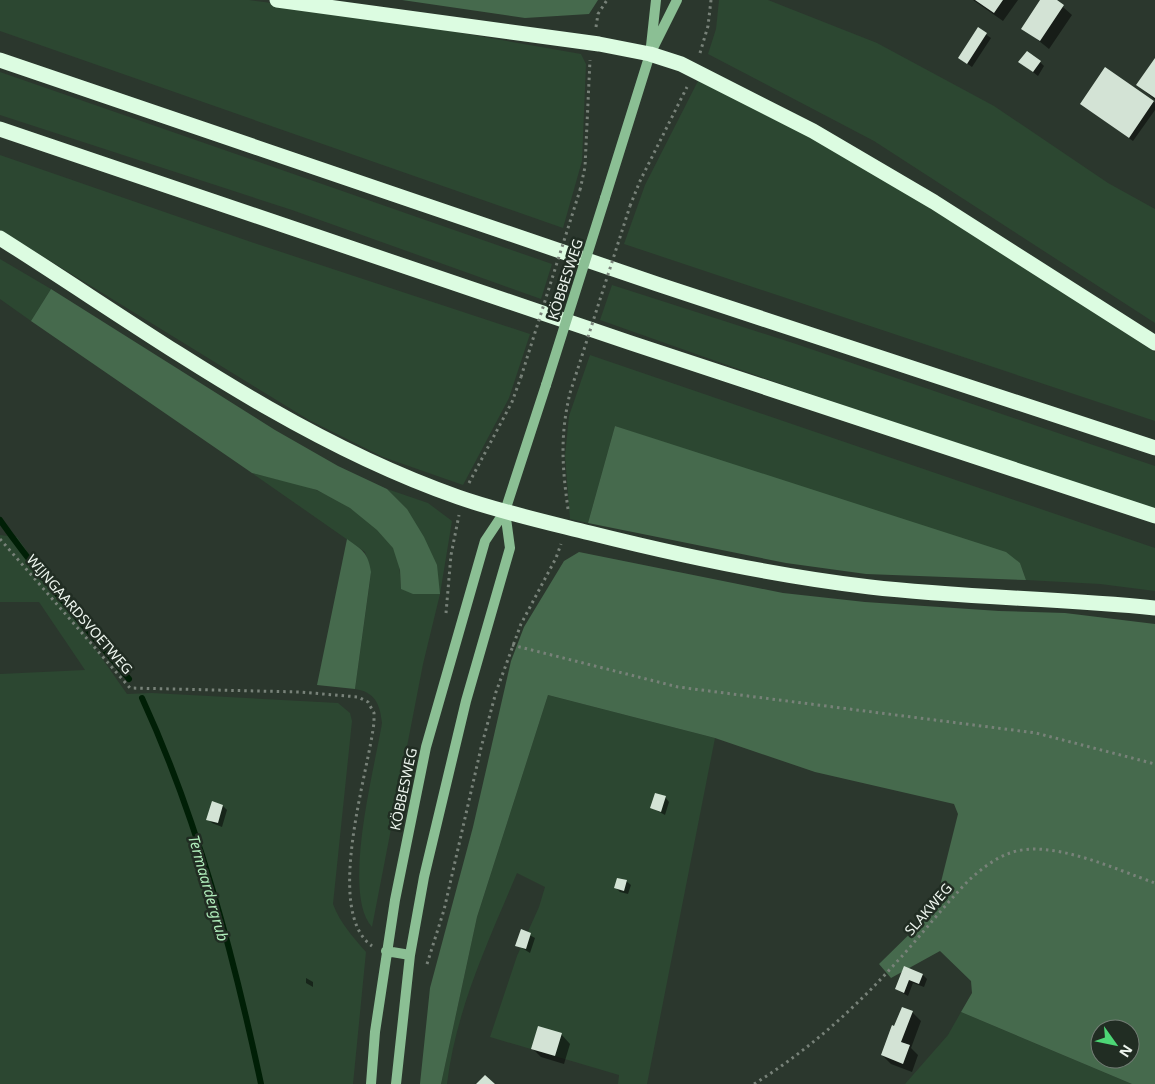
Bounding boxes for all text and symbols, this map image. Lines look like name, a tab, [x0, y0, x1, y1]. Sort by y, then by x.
street label: KÖBBESWEG	[543, 236, 587, 322]
street label: WIJNGAARDSVOETWEG	[23, 550, 137, 678]
street label: KÖBBESWEG	[385, 746, 421, 832]
water label: Termaardergrub	[184, 832, 234, 944]
street label: SLAKWEG	[900, 879, 956, 939]
north arrow	[1090, 1019, 1140, 1069]
text: N	[1115, 1041, 1137, 1061]

